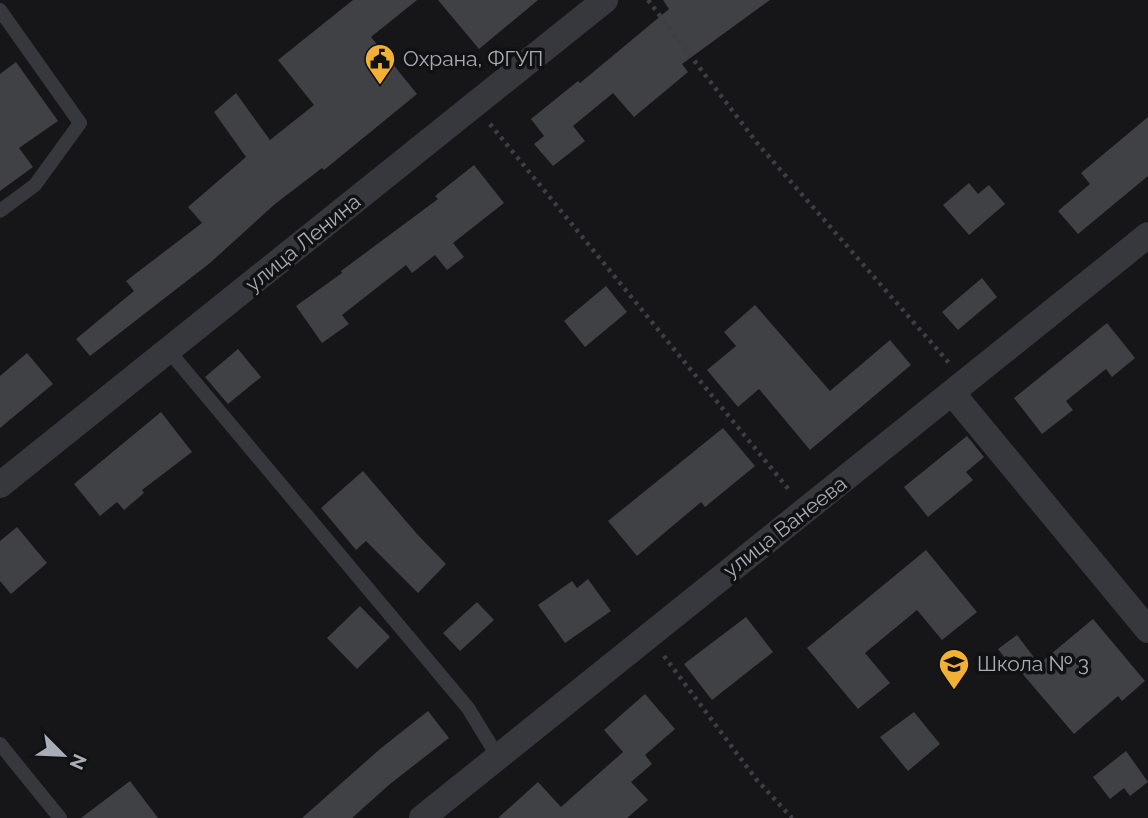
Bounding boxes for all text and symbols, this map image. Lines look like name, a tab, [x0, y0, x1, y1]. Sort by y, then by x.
public building icon: Охрана, ФГУП	[363, 42, 397, 86]
place label: Охрана, ФГУП	[403, 46, 543, 71]
street label: улица Ленина	[240, 189, 365, 297]
street label: улица Ванеева	[718, 471, 851, 583]
school or university icon: Школа № 3	[937, 647, 971, 691]
place label: Школа № 3	[977, 651, 1089, 676]
north arrow	[28, 720, 98, 790]
text: N	[66, 751, 92, 773]

